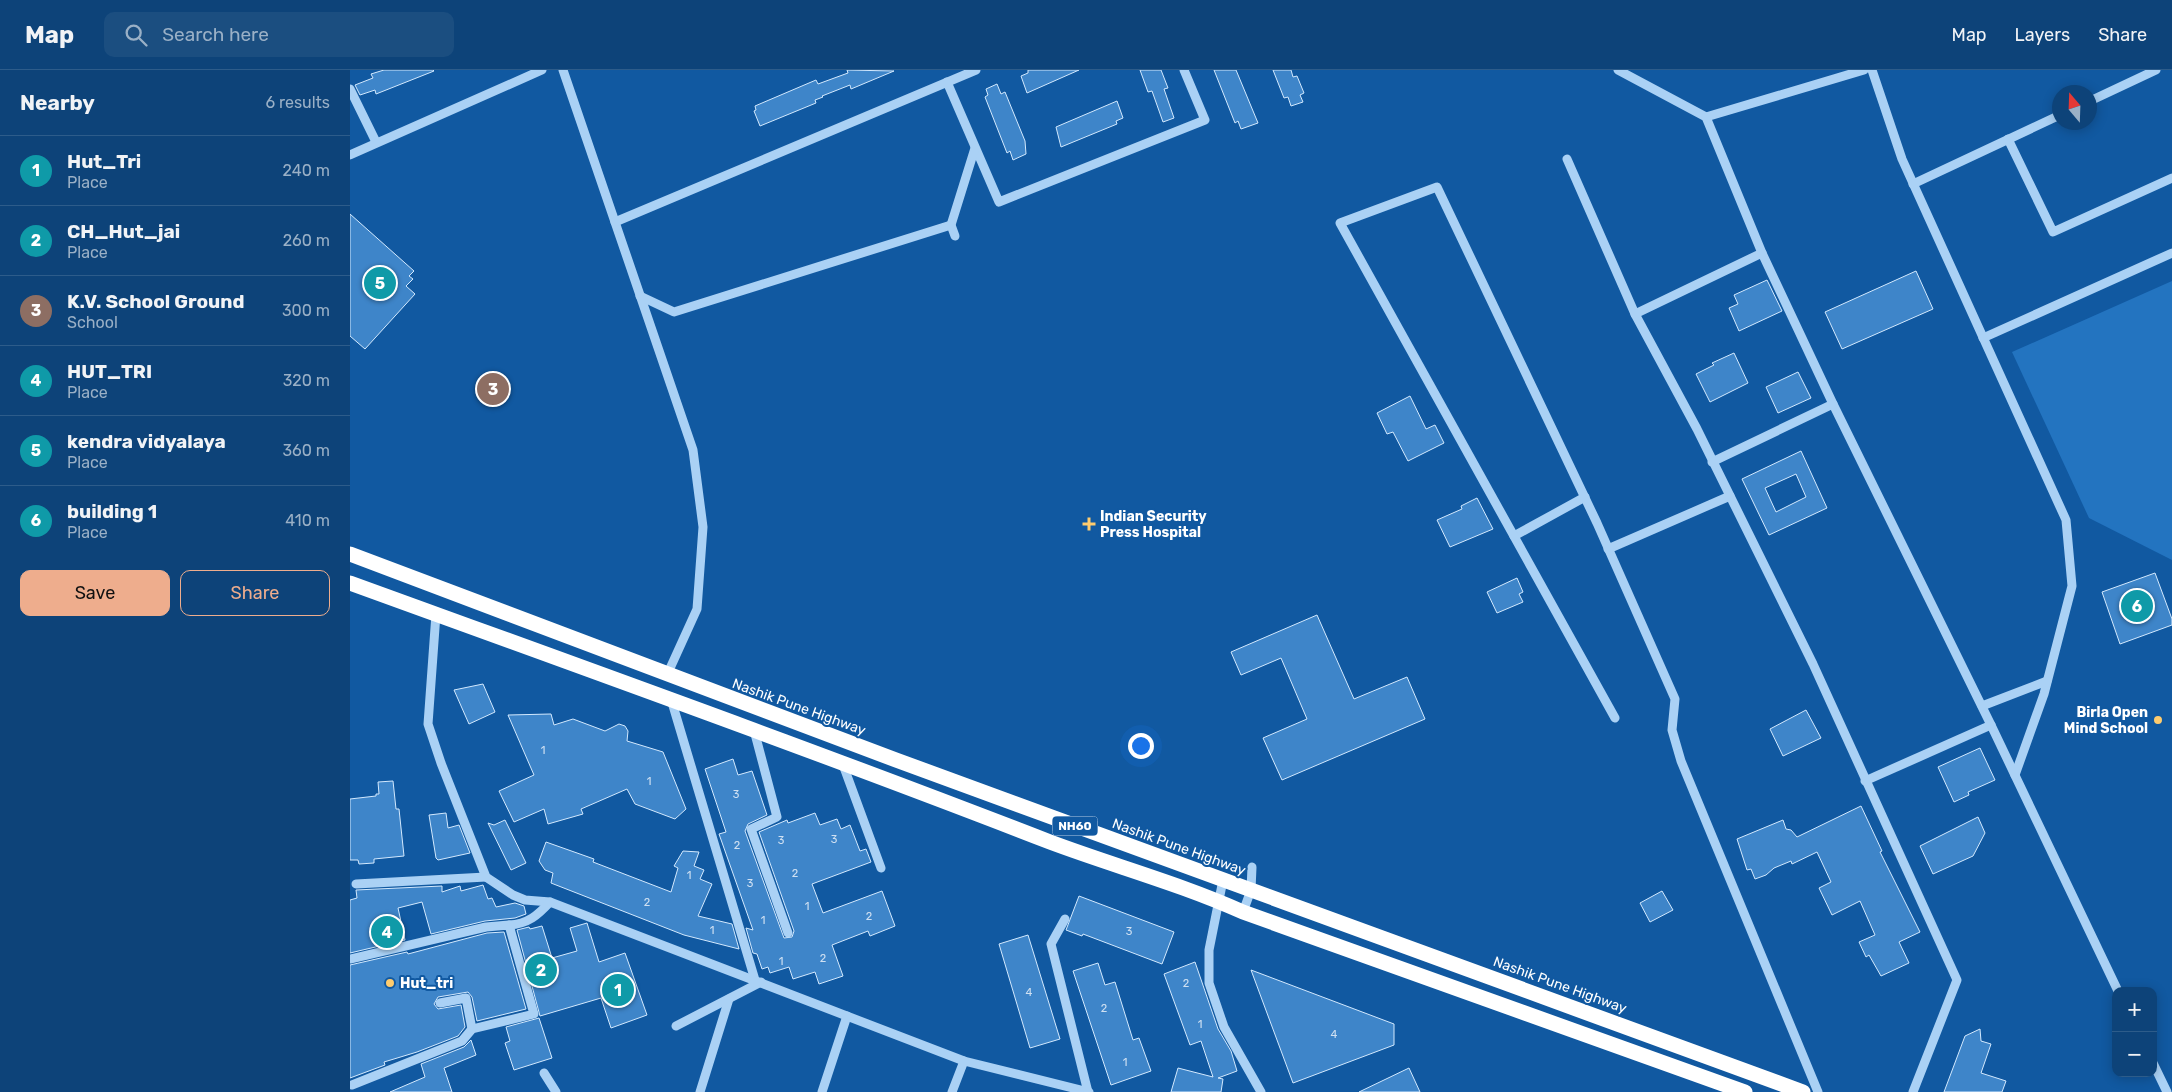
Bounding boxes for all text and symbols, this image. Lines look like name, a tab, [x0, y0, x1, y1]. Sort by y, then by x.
search box	[104, 12, 454, 57]
text: Map	[25, 21, 74, 49]
icon: search	[122, 21, 150, 49]
text: Search here	[162, 23, 269, 46]
text: Map	[1952, 24, 1987, 46]
text: Layers	[2015, 24, 2070, 46]
text: Share	[2098, 24, 2147, 46]
north arrow	[2052, 85, 2097, 130]
text: Nearby	[20, 90, 95, 115]
text: 6 results	[265, 93, 330, 112]
text: Hut_Tri	[67, 150, 141, 173]
text: 1	[32, 161, 40, 180]
text: 240 m	[283, 161, 330, 180]
text: Place	[67, 173, 108, 192]
text: CH_Hut_jai	[67, 220, 180, 243]
text: 2	[31, 231, 41, 250]
text: 260 m	[283, 231, 330, 250]
text: Place	[67, 243, 108, 262]
pin: 5	[364, 264, 396, 302]
text: K.V. School Ground	[67, 290, 244, 313]
text: 3	[31, 301, 41, 320]
text: 300 m	[282, 301, 330, 320]
text: School	[67, 313, 118, 332]
text: HUT_TRI	[67, 360, 152, 383]
pin: 3	[477, 370, 509, 408]
text: 4	[31, 371, 41, 390]
text: 320 m	[283, 371, 330, 390]
text: Place	[67, 383, 108, 402]
text: kendra vidyalaya	[67, 430, 226, 453]
text: 5	[31, 441, 41, 460]
text: 360 m	[282, 441, 330, 460]
text: Place	[67, 453, 108, 472]
text: building 1	[67, 500, 157, 523]
place label: Indian Security Press Hospital	[1100, 508, 1207, 541]
text: 6	[31, 511, 41, 530]
text: 410 m	[285, 511, 330, 530]
marker: Indian Security Press Hospital	[1082, 517, 1096, 531]
text: Place	[67, 523, 108, 542]
button: Save	[20, 570, 170, 616]
button: Share	[180, 570, 330, 616]
pin: 6	[2121, 587, 2153, 625]
street label: Nashik Pune Highway	[730, 675, 868, 739]
place label: Birla Open Mind School	[2064, 704, 2148, 737]
marker: Birla Open Mind School	[2152, 714, 2164, 726]
your location	[1128, 733, 1154, 759]
house number: 1	[541, 744, 545, 757]
house number: 1	[647, 775, 651, 788]
house number: 3	[733, 788, 740, 801]
street label: Nashik Pune Highway	[1110, 815, 1248, 879]
road number: NH60	[1052, 816, 1098, 836]
house number: 3	[831, 833, 838, 846]
house number: 3	[778, 834, 785, 847]
house number: 2	[734, 839, 740, 852]
house number: 2	[792, 867, 798, 880]
house number: 1	[687, 869, 691, 882]
house number: 3	[747, 877, 754, 890]
house number: 2	[644, 896, 650, 909]
house number: 1	[805, 900, 809, 913]
house number: 2	[866, 910, 872, 923]
pin: 4	[371, 913, 403, 951]
house number: 1	[761, 914, 765, 927]
house number: 1	[710, 924, 714, 937]
house number: 3	[1126, 925, 1133, 938]
pin: 2	[525, 951, 557, 989]
house number: 2	[820, 952, 826, 965]
street label: Nashik Pune Highway	[1491, 953, 1629, 1017]
house number: 1	[779, 955, 783, 968]
pin: 1	[602, 971, 634, 1009]
place label: Hut_tri	[400, 975, 453, 992]
marker: Hut_tri	[384, 977, 396, 989]
house number: 2	[1183, 977, 1189, 990]
house number: 4	[1026, 986, 1033, 999]
map controls	[2112, 987, 2157, 1077]
button: +	[2112, 987, 2157, 1032]
house number: 2	[1101, 1002, 1107, 1015]
house number: 1	[1198, 1018, 1202, 1031]
house number: 4	[1331, 1028, 1338, 1041]
button: −	[2112, 1032, 2157, 1077]
house number: 1	[1123, 1056, 1127, 1069]

